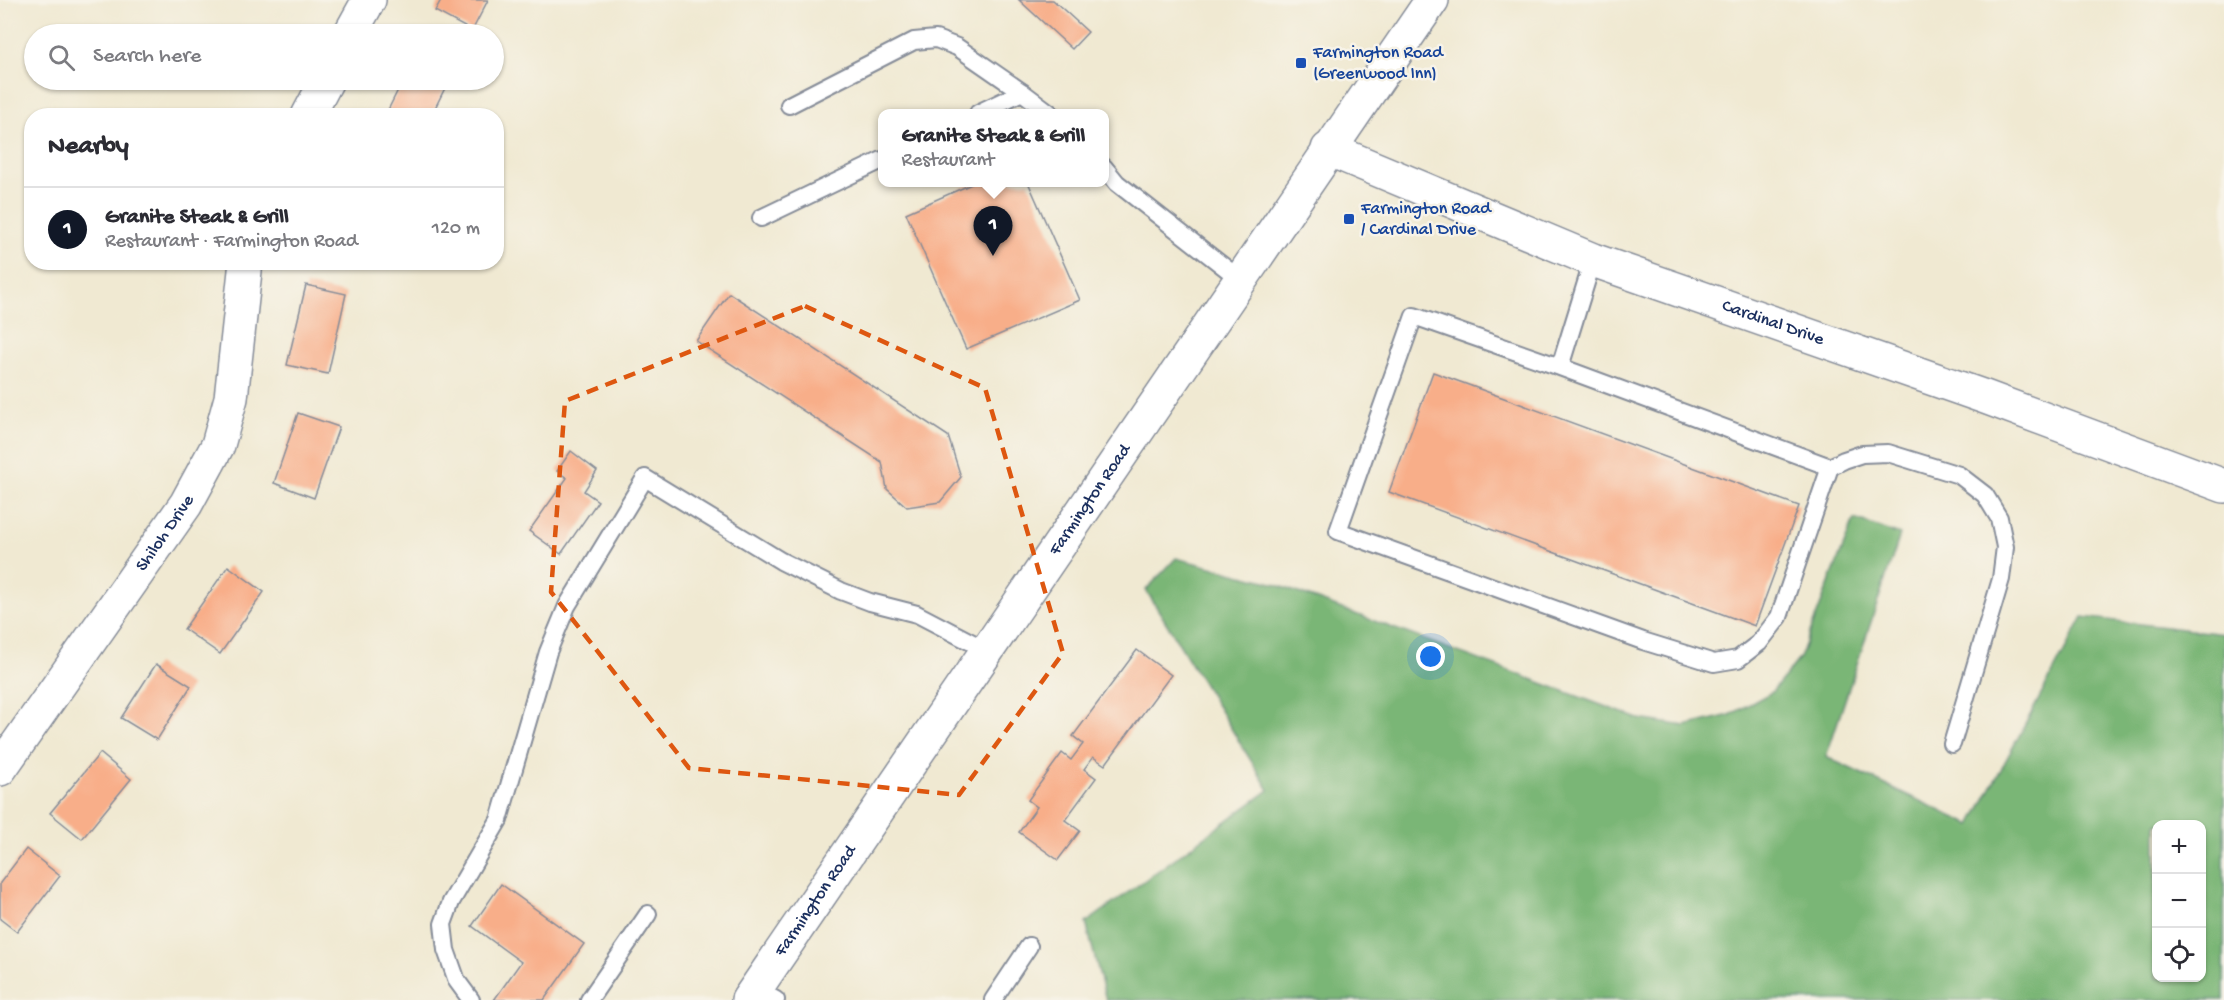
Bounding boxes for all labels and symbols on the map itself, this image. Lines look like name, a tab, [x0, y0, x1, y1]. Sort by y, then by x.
place label: Farmington Road (Greenwood Inn)	[1312, 43, 1444, 85]
marker: Farmington Road (Greenwood Inn)	[1294, 56, 1308, 70]
place label: Farmington Road / Cardinal Drive	[1360, 199, 1492, 241]
pin: 1	[974, 206, 1012, 256]
marker: Farmington Road / Cardinal Drive	[1342, 212, 1356, 226]
street label: Cardinal Drive	[1719, 295, 1827, 351]
street label: Farmington Road	[1044, 439, 1136, 560]
street label: Shiloh Drive	[131, 491, 200, 575]
your location	[1416, 642, 1445, 671]
street label: Farmington Road	[770, 840, 862, 961]

